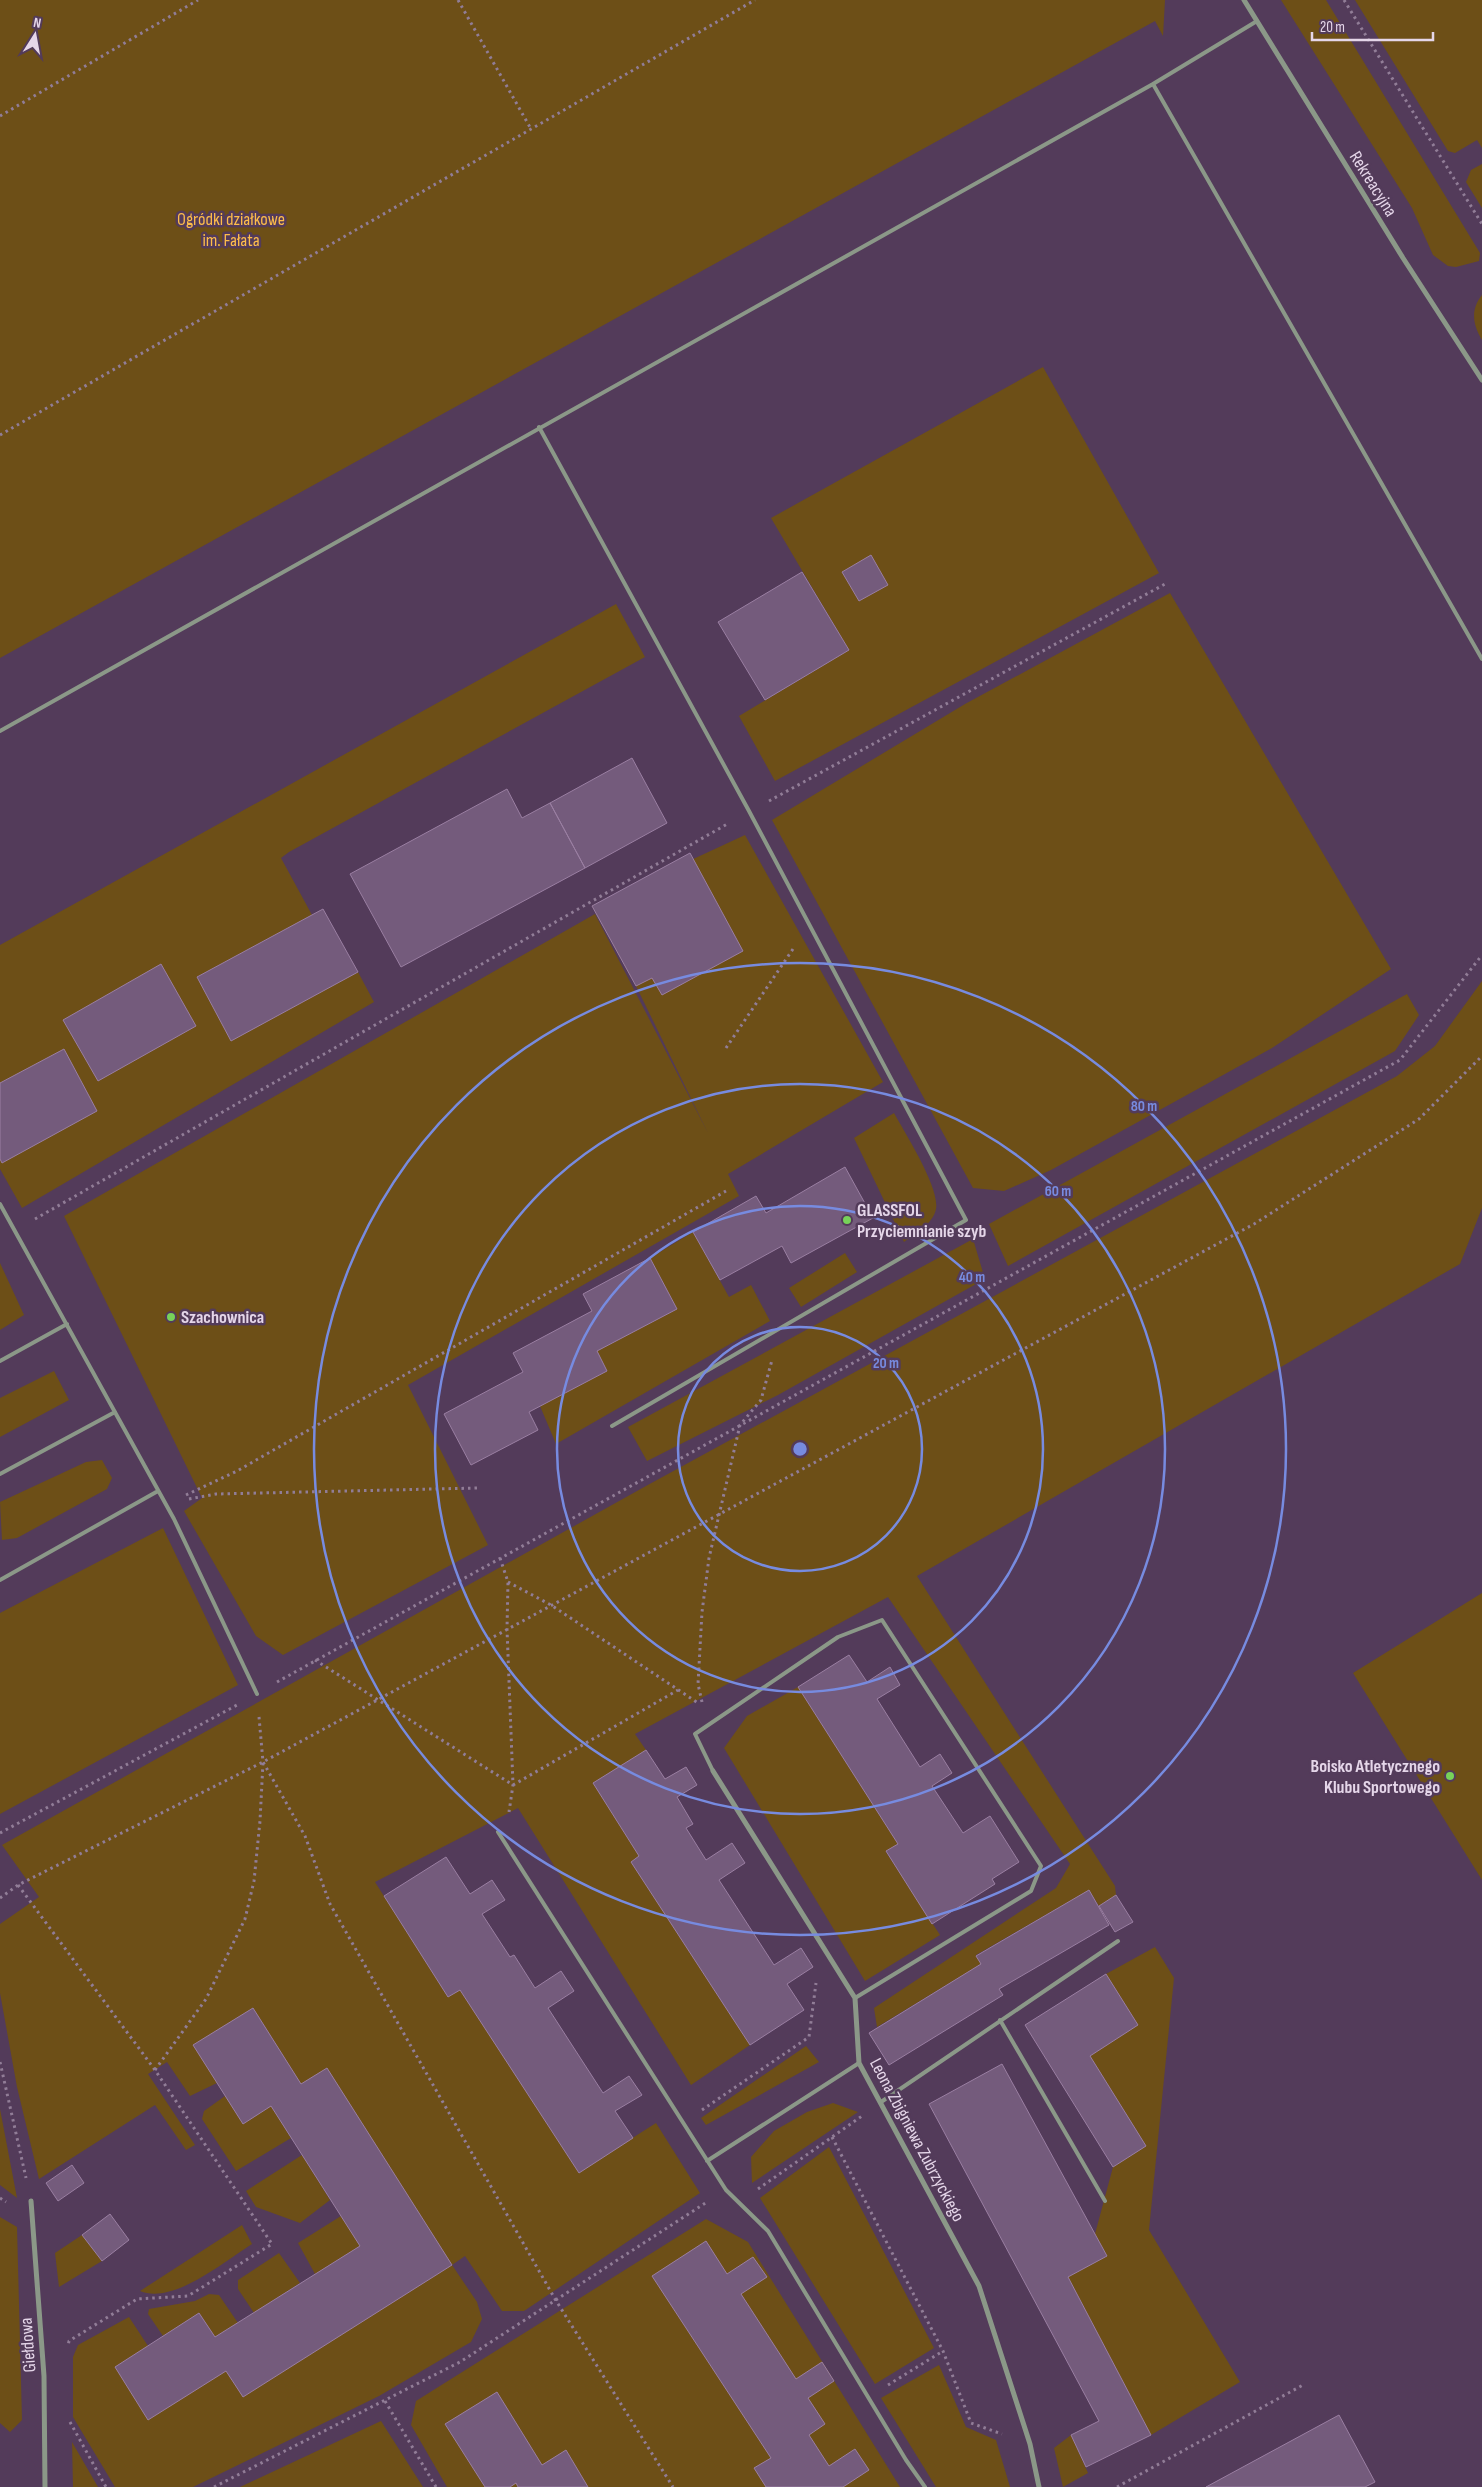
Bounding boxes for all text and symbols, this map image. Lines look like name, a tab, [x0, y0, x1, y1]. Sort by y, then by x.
north arrow	[10, 10, 60, 60]
scale bar	[1312, 10, 1433, 42]
text: N	[32, 14, 43, 32]
text: 20 m	[1320, 18, 1345, 37]
street label: Rekreacyjna	[1345, 147, 1401, 221]
park label: Ogródki działkowe im. Fałata	[177, 209, 285, 251]
text: 80 m	[1131, 1097, 1157, 1116]
text: 60 m	[1045, 1182, 1071, 1201]
place label: GLASSFOL Przyciemnianie szyb	[857, 1200, 986, 1242]
marker: GLASSFOL Przyciemnianie szyb	[841, 1214, 853, 1226]
text: 40 m	[959, 1268, 985, 1287]
place label: Szachownica	[181, 1307, 264, 1328]
marker: Szachownica	[165, 1311, 177, 1323]
text: 20 m	[873, 1354, 899, 1373]
centre of rings	[791, 1440, 809, 1458]
place label: Boisko Atletycznego Klubu Sportowego	[1311, 1756, 1440, 1798]
marker: Boisko Atletycznego Klubu Sportowego	[1444, 1770, 1456, 1782]
street label: Leona Zbigniewa Zubrzyckiego	[865, 2055, 969, 2225]
street label: Giełdowa	[16, 2317, 40, 2373]

